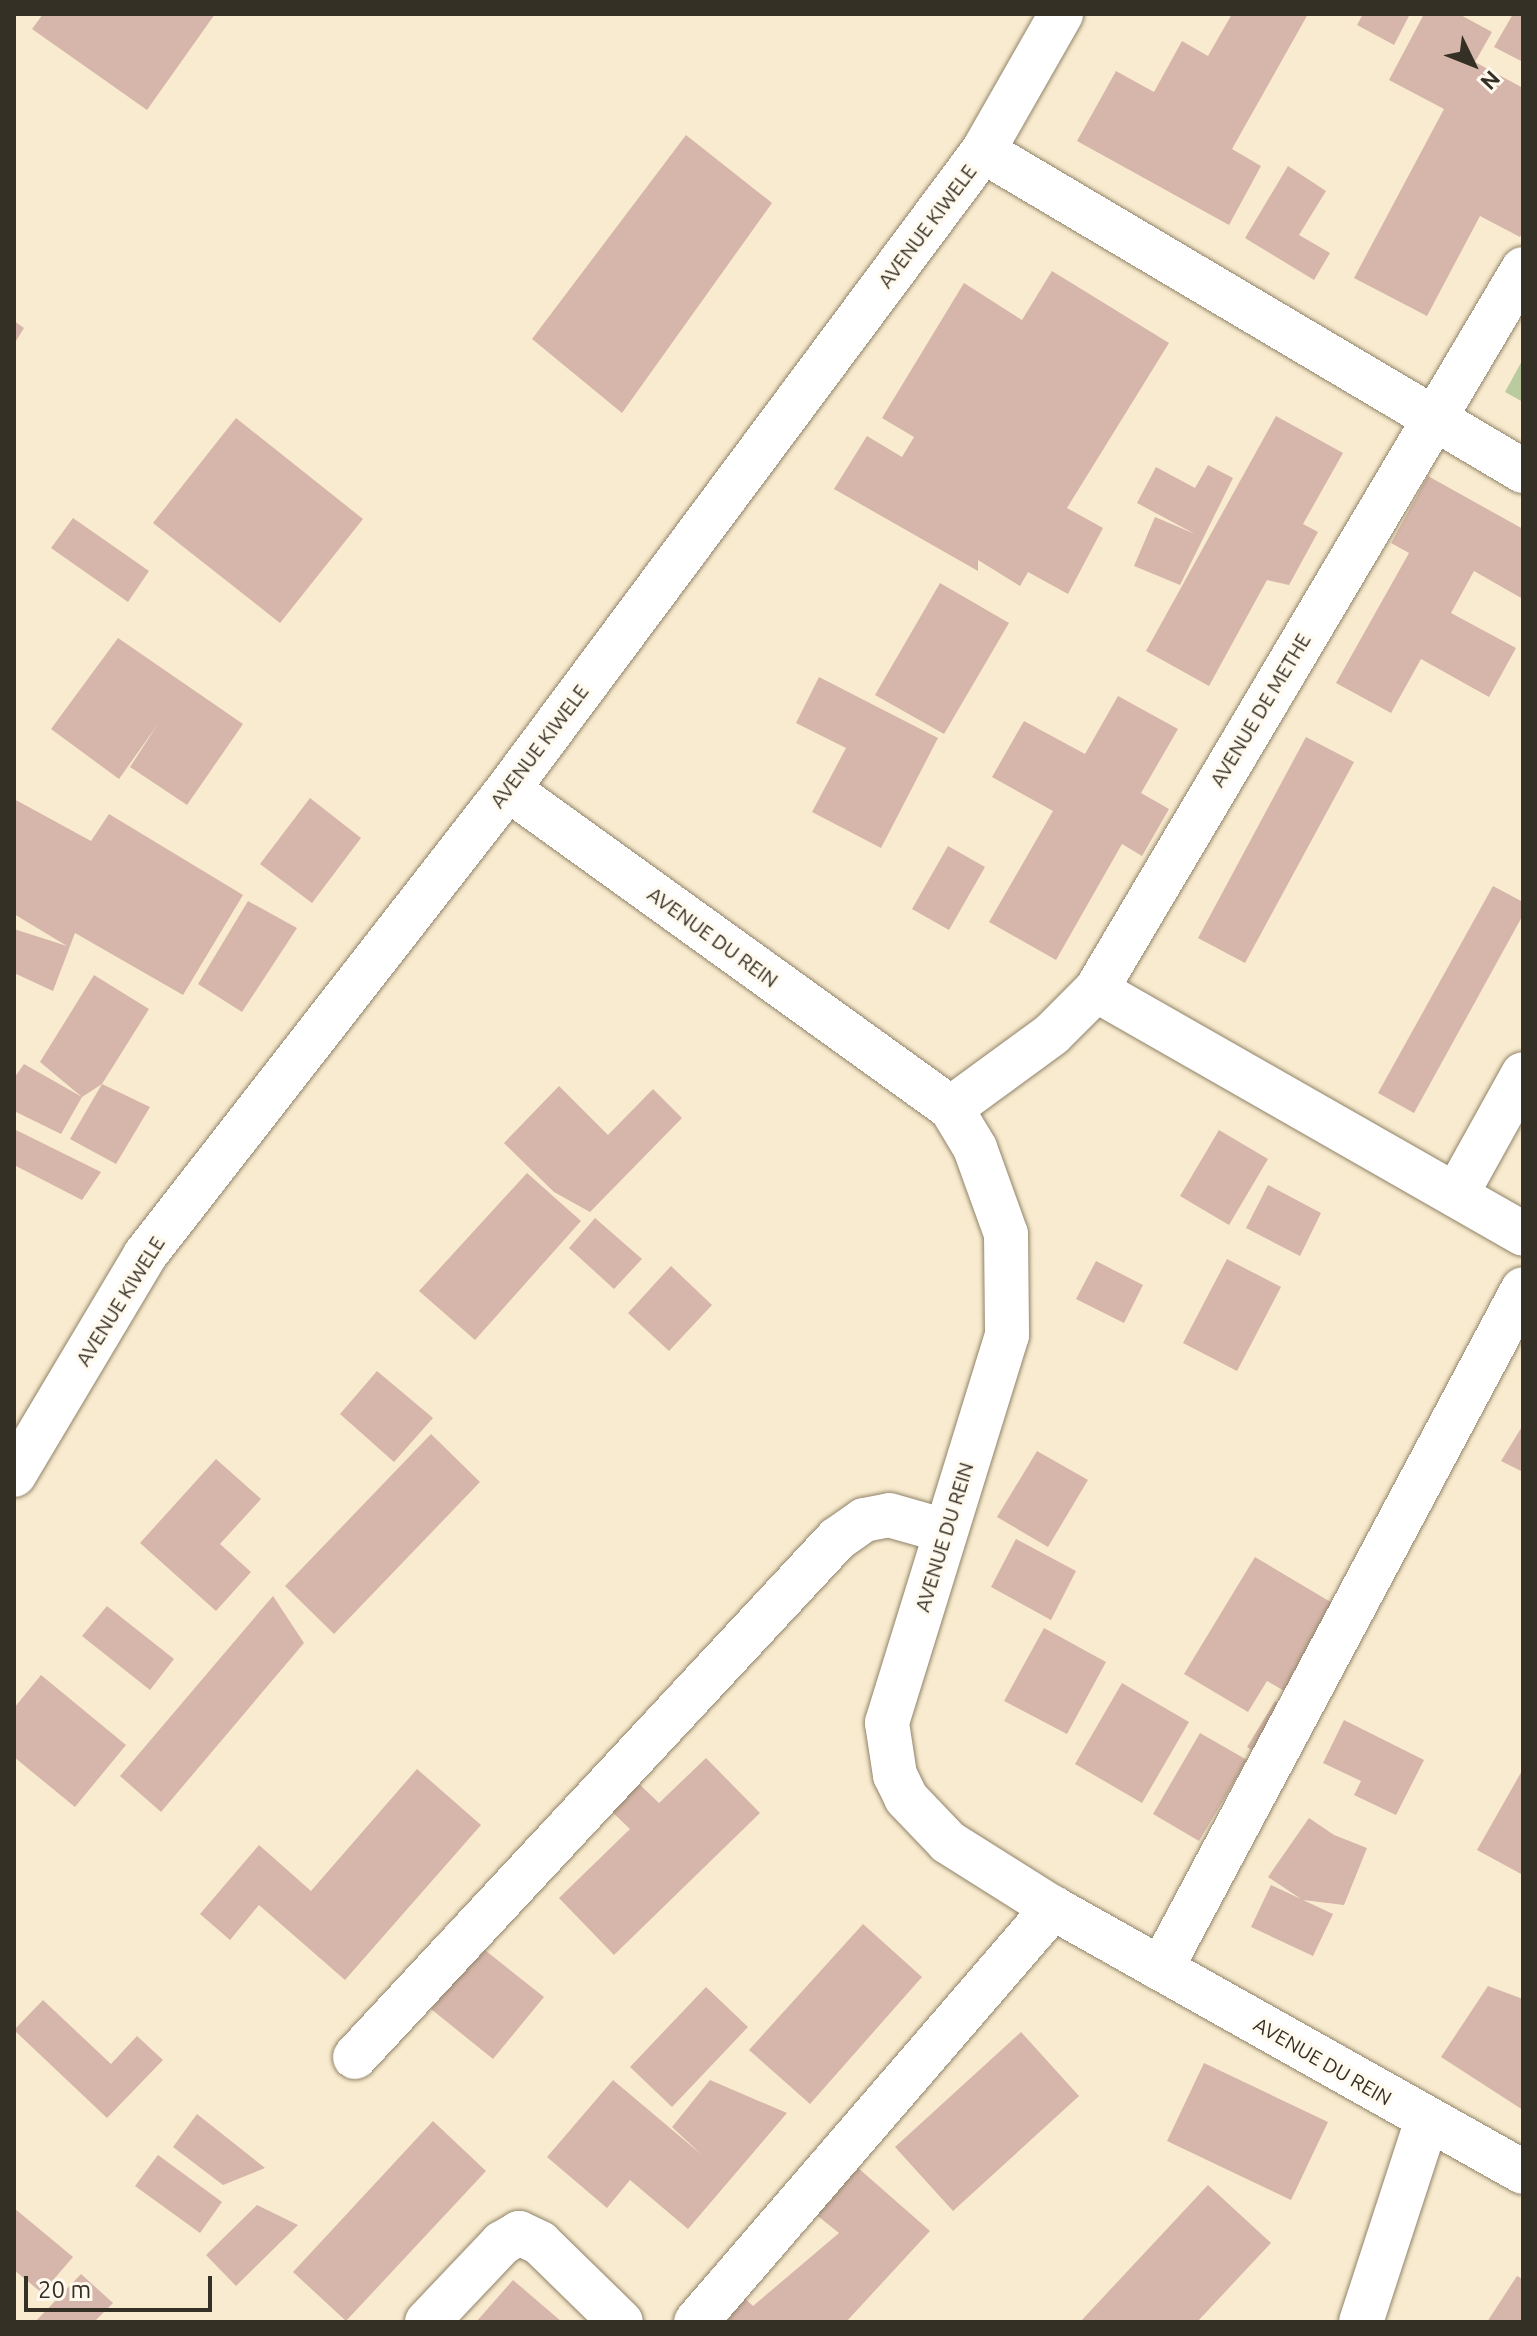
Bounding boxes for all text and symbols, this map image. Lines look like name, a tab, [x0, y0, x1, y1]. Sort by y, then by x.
north arrow	[1433, 24, 1513, 104]
text: N	[1476, 66, 1506, 95]
street label: AVENUE KIWELE	[873, 160, 981, 292]
street label: AVENUE DE METHE	[1205, 629, 1315, 791]
street label: AVENUE KIWELE	[485, 680, 593, 812]
street label: AVENUE DU REIN	[643, 882, 783, 992]
street label: AVENUE KIWELE	[71, 1232, 169, 1370]
street label: AVENUE DU REIN	[910, 1459, 978, 1615]
street label: AVENUE DU REIN	[1250, 2012, 1396, 2110]
scale bar	[28, 2260, 216, 2310]
text: 20 m	[38, 2276, 91, 2303]

